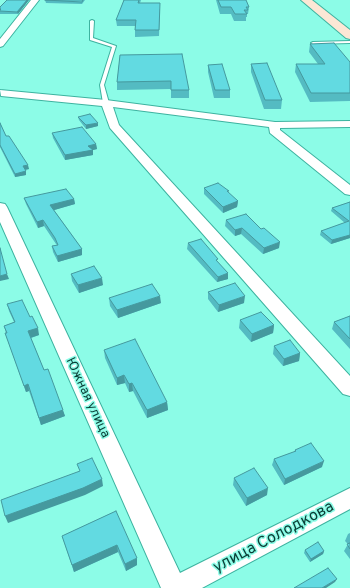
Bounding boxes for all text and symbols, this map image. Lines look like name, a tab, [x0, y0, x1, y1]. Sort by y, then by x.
street label: Южная улица	[62, 355, 112, 441]
street label: улица Солодкова	[210, 498, 338, 578]

